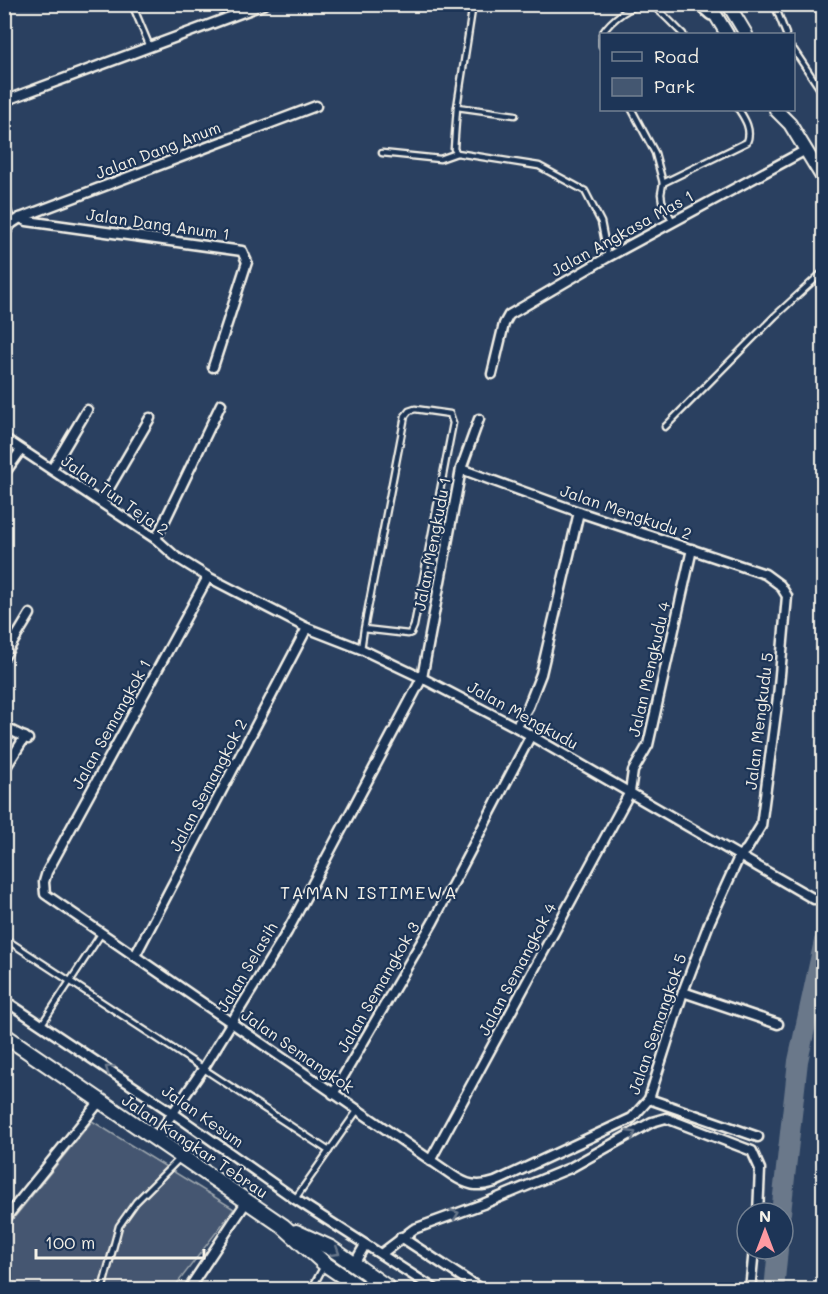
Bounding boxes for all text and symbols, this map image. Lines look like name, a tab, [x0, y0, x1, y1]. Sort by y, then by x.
legend	[600, 33, 795, 111]
text: Road	[654, 44, 699, 68]
text: Park	[654, 74, 695, 98]
street label: Jalan Dang Anum	[92, 116, 223, 183]
street label: Jalan Angkasa Mas 1	[547, 185, 697, 281]
street label: Jalan Dang Anum 1	[85, 203, 231, 244]
street label: Jalan Tun Teja 2	[57, 450, 173, 539]
street label: Jalan Mengkudu 1	[408, 475, 455, 613]
street label: Jalan Mengkudu 2	[558, 479, 695, 544]
street label: Jalan Mengkudu 4	[623, 599, 674, 739]
street label: Jalan Mengkudu 5	[740, 651, 777, 791]
street label: Jalan Semangkok 1	[66, 655, 155, 792]
street label: Jalan Mengkudu	[464, 675, 582, 754]
street label: Jalan Semangkok 2	[164, 715, 251, 855]
district label: TAMAN ISTIMEWA	[280, 880, 458, 904]
street label: Jalan Semangkok 4	[473, 898, 561, 1039]
street label: Jalan Selasih	[211, 918, 282, 1016]
street label: Jalan Semangkok 3	[332, 918, 424, 1056]
street label: Jalan Semangkok 5	[623, 951, 690, 1097]
street label: Jalan Semangkok	[238, 1004, 359, 1097]
one-way arrow	[105, 1065, 116, 1076]
street label: Jalan Kesum	[158, 1080, 248, 1152]
street label: Jalan Kangkar Tebrau	[118, 1089, 272, 1202]
one-way arrow	[626, 1130, 636, 1142]
north arrow	[735, 1201, 795, 1261]
text: N	[759, 1205, 771, 1226]
one-way arrow	[449, 1209, 460, 1222]
scale bar	[36, 1222, 204, 1260]
text: 100 m	[45, 1230, 95, 1254]
one-way arrow	[330, 1245, 340, 1257]

